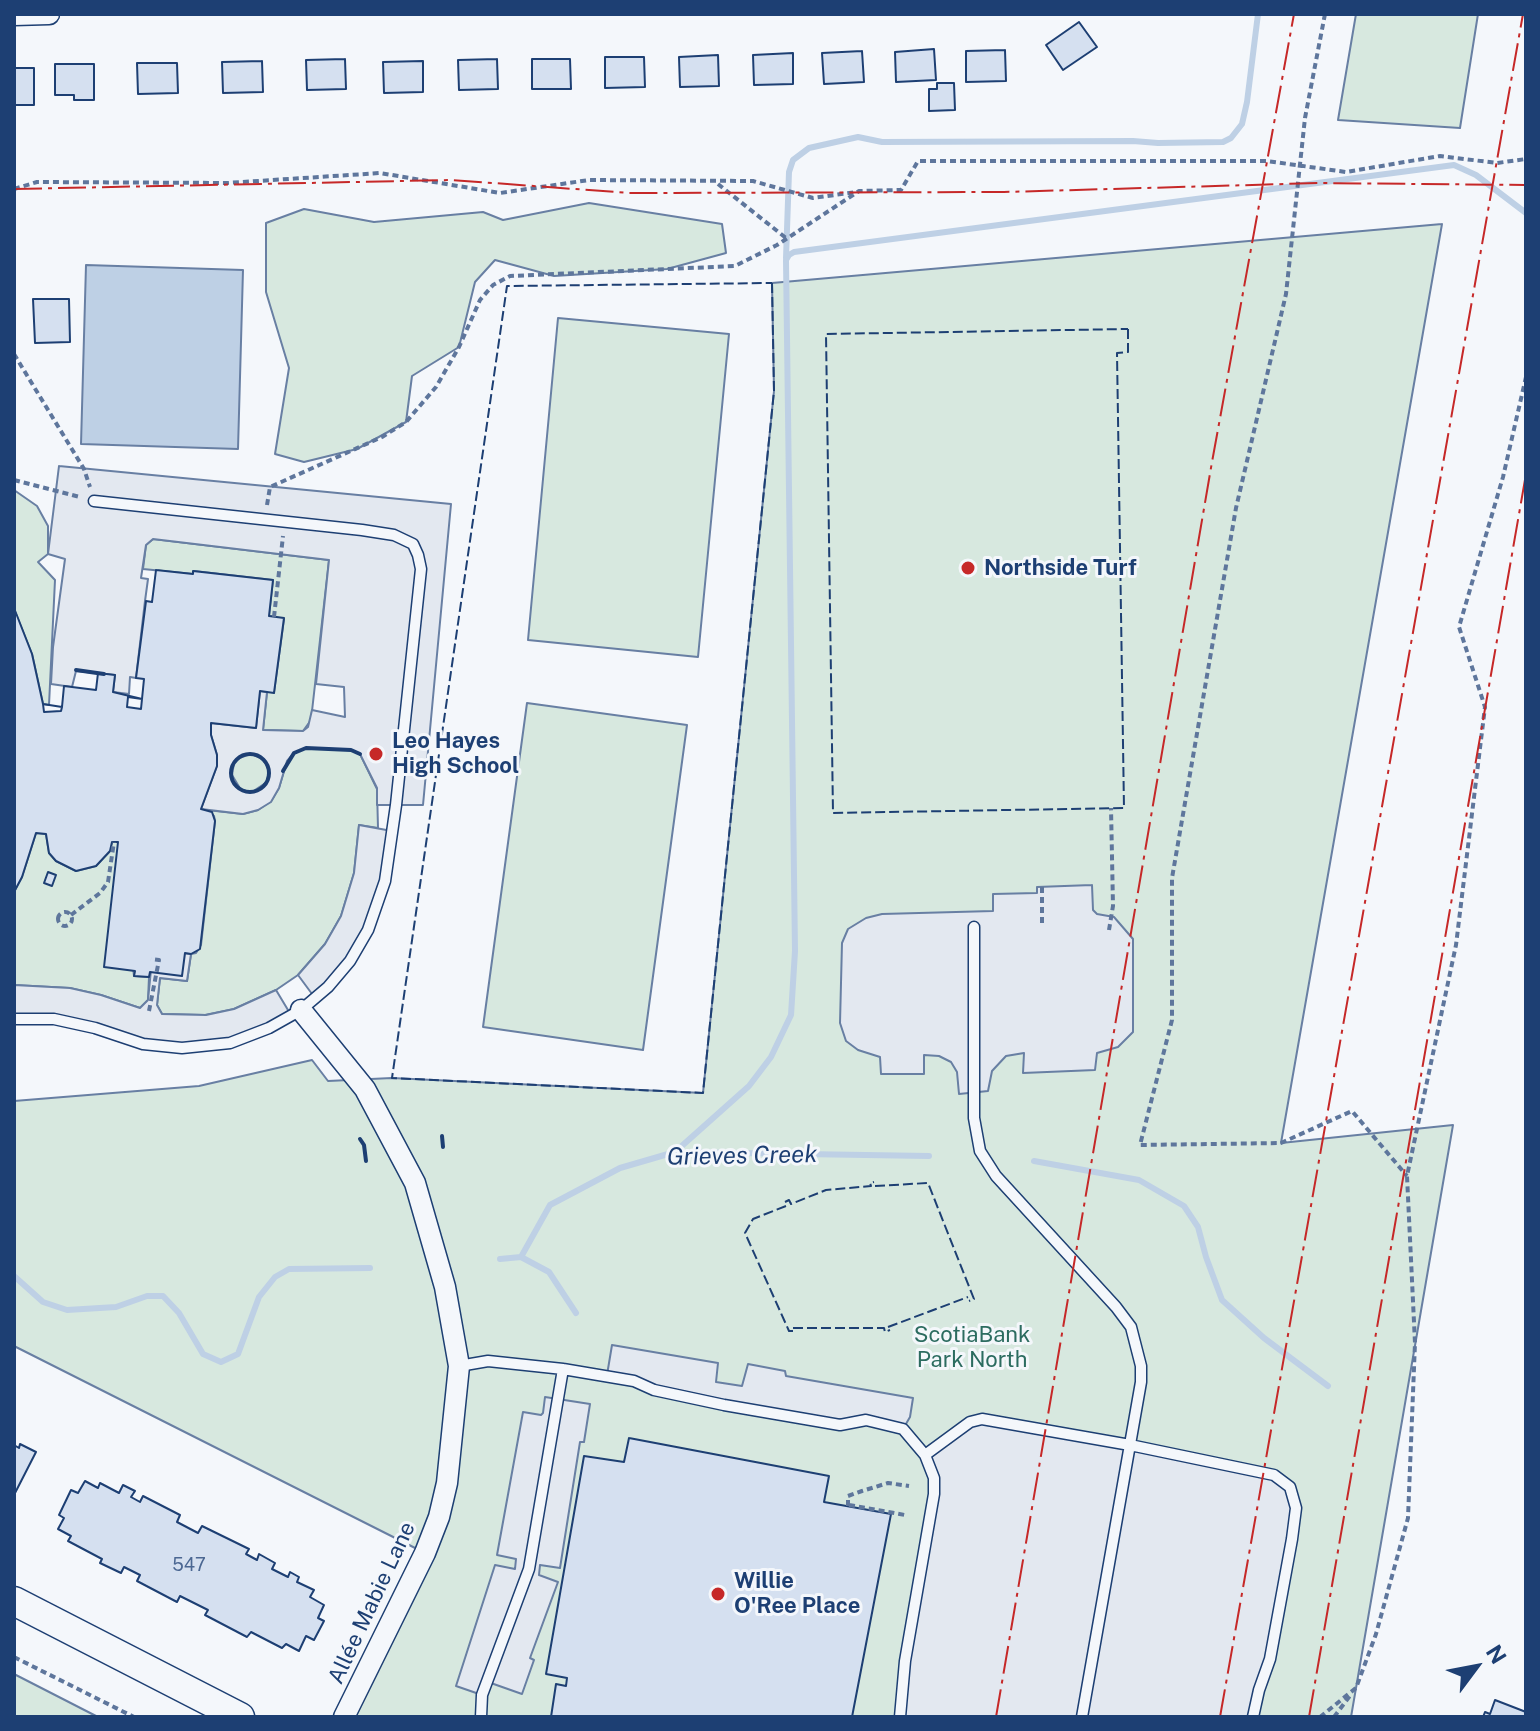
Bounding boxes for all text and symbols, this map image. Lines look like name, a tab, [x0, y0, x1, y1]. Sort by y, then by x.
place label: Northside Turf	[984, 555, 1137, 581]
marker: Northside Turf	[959, 559, 977, 577]
place label: Leo Hayes High School	[392, 728, 519, 780]
marker: Leo Hayes High School	[367, 745, 385, 763]
water label: Grieves Creek	[667, 1140, 817, 1172]
park label: ScotiaBank Park North	[914, 1322, 1030, 1374]
street label: Allée Mabie Lane	[323, 1518, 421, 1688]
house number: 547	[172, 1554, 206, 1576]
place label: Willie O'Ree Place	[734, 1568, 860, 1620]
marker: Willie O'Ree Place	[709, 1585, 727, 1603]
north arrow	[1436, 1627, 1516, 1707]
text: N	[1481, 1640, 1512, 1668]

